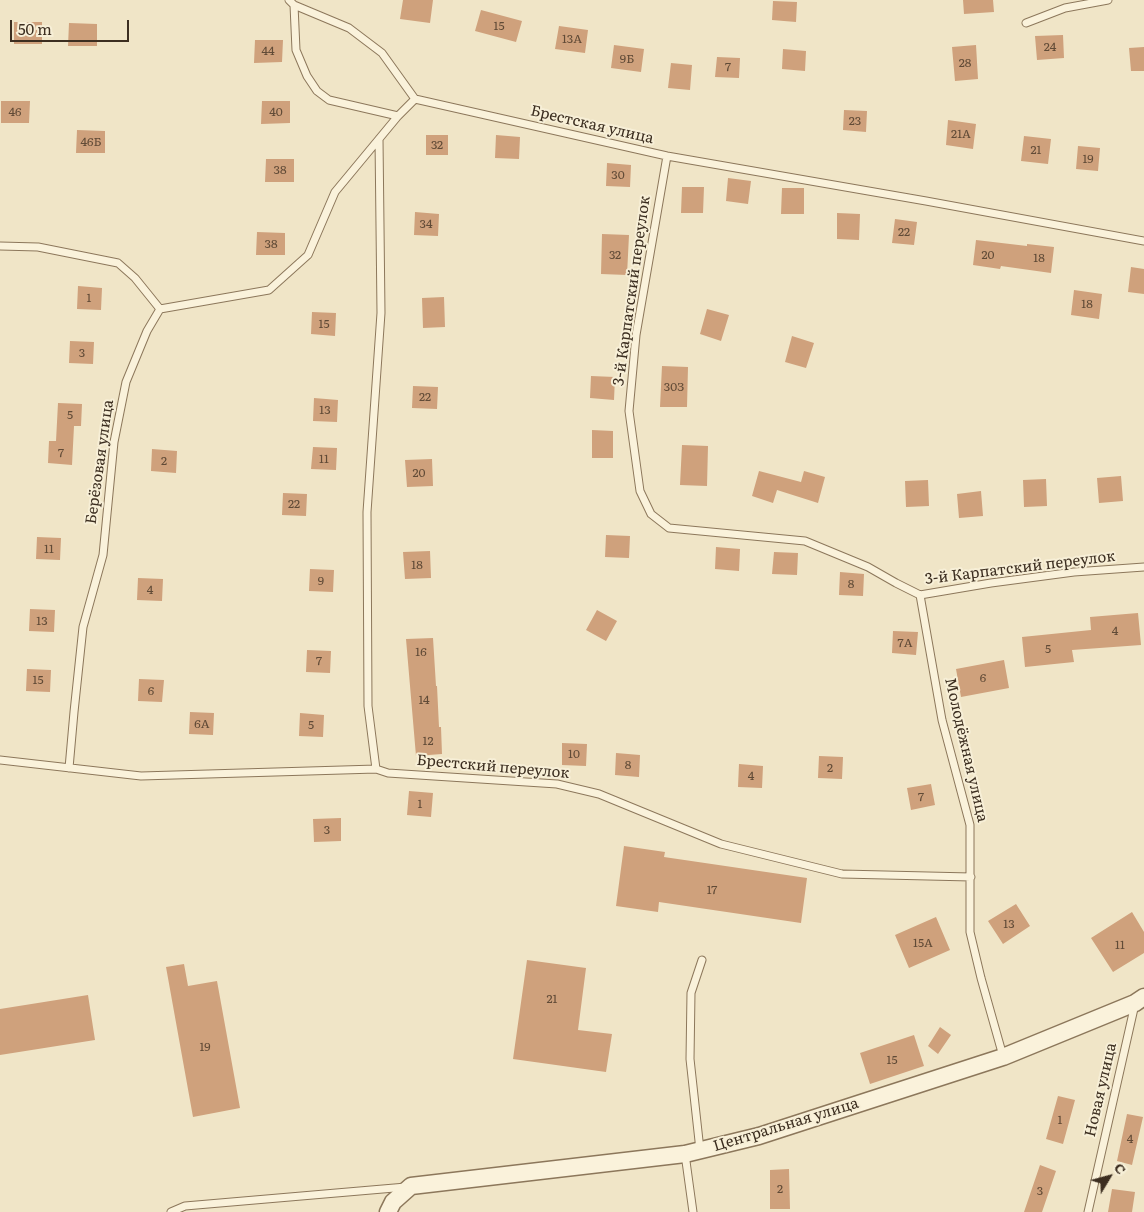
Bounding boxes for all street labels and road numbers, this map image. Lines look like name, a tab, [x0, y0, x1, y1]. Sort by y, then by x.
street label: Брестская улица	[529, 102, 655, 148]
street label: 3-й Карпатский переулок	[610, 195, 654, 387]
street label: Берёзовая улица	[82, 399, 118, 525]
street label: 3-й Карпатский переулок	[924, 547, 1116, 589]
street label: Молодёжная улица	[941, 676, 991, 824]
street label: Брестский переулок	[416, 751, 570, 783]
street label: Новая улица	[1081, 1041, 1121, 1139]
street label: Центральная улица	[711, 1094, 861, 1156]

